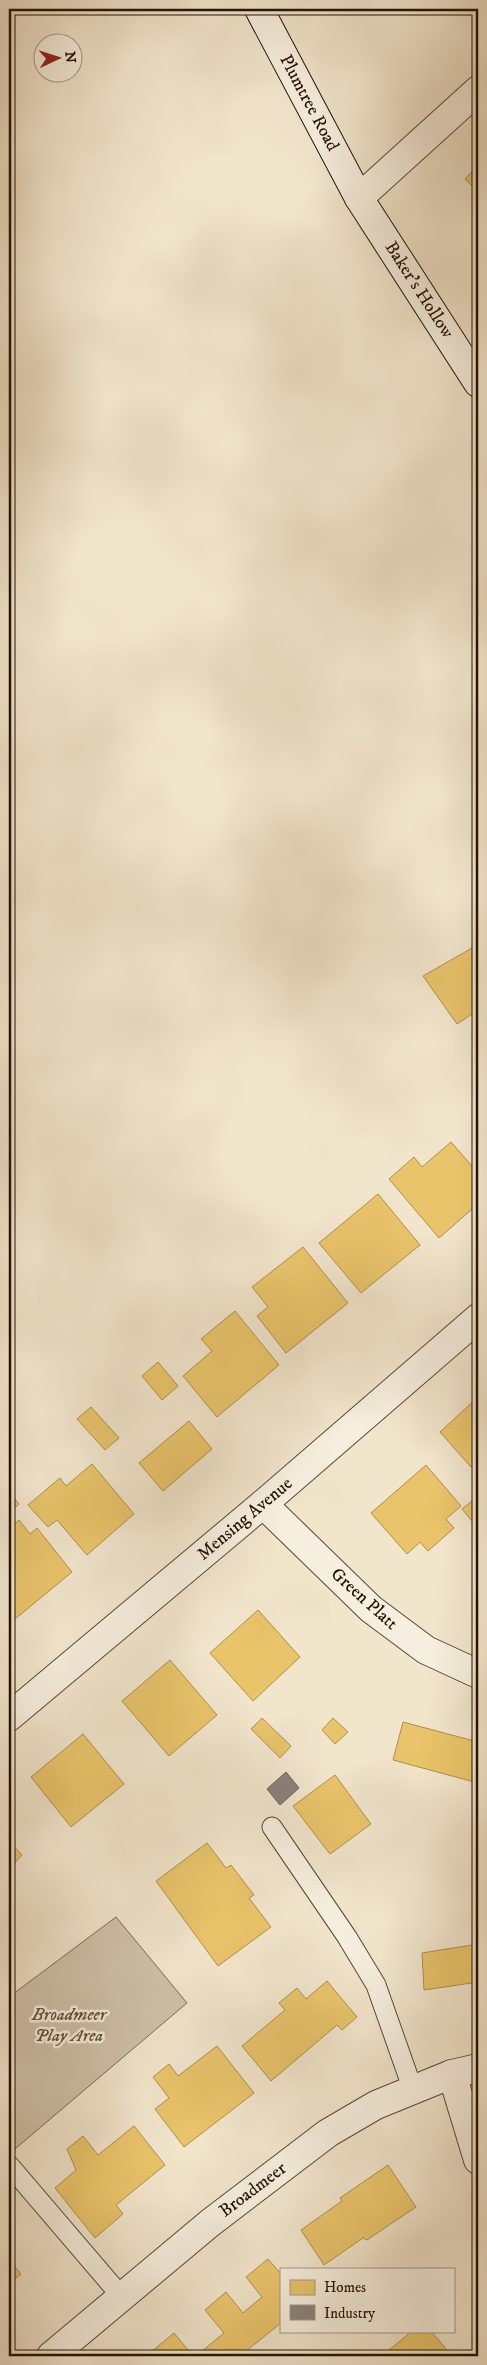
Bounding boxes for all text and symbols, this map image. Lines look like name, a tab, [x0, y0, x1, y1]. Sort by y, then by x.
north arrow	[32, 32, 82, 82]
text: N	[61, 51, 79, 64]
street label: Plumtree Road	[274, 51, 344, 155]
street label: Baker's Hollow	[380, 238, 459, 343]
street label: Mensing Avenue	[193, 1473, 297, 1565]
street label: Green Platt	[326, 1563, 402, 1635]
park label: Broadmeer Play Area	[31, 2004, 108, 2047]
street label: Broadmeer	[215, 2157, 291, 2222]
legend	[280, 2268, 454, 2332]
text: Homes	[324, 2278, 366, 2297]
text: Industry	[324, 2304, 376, 2323]

